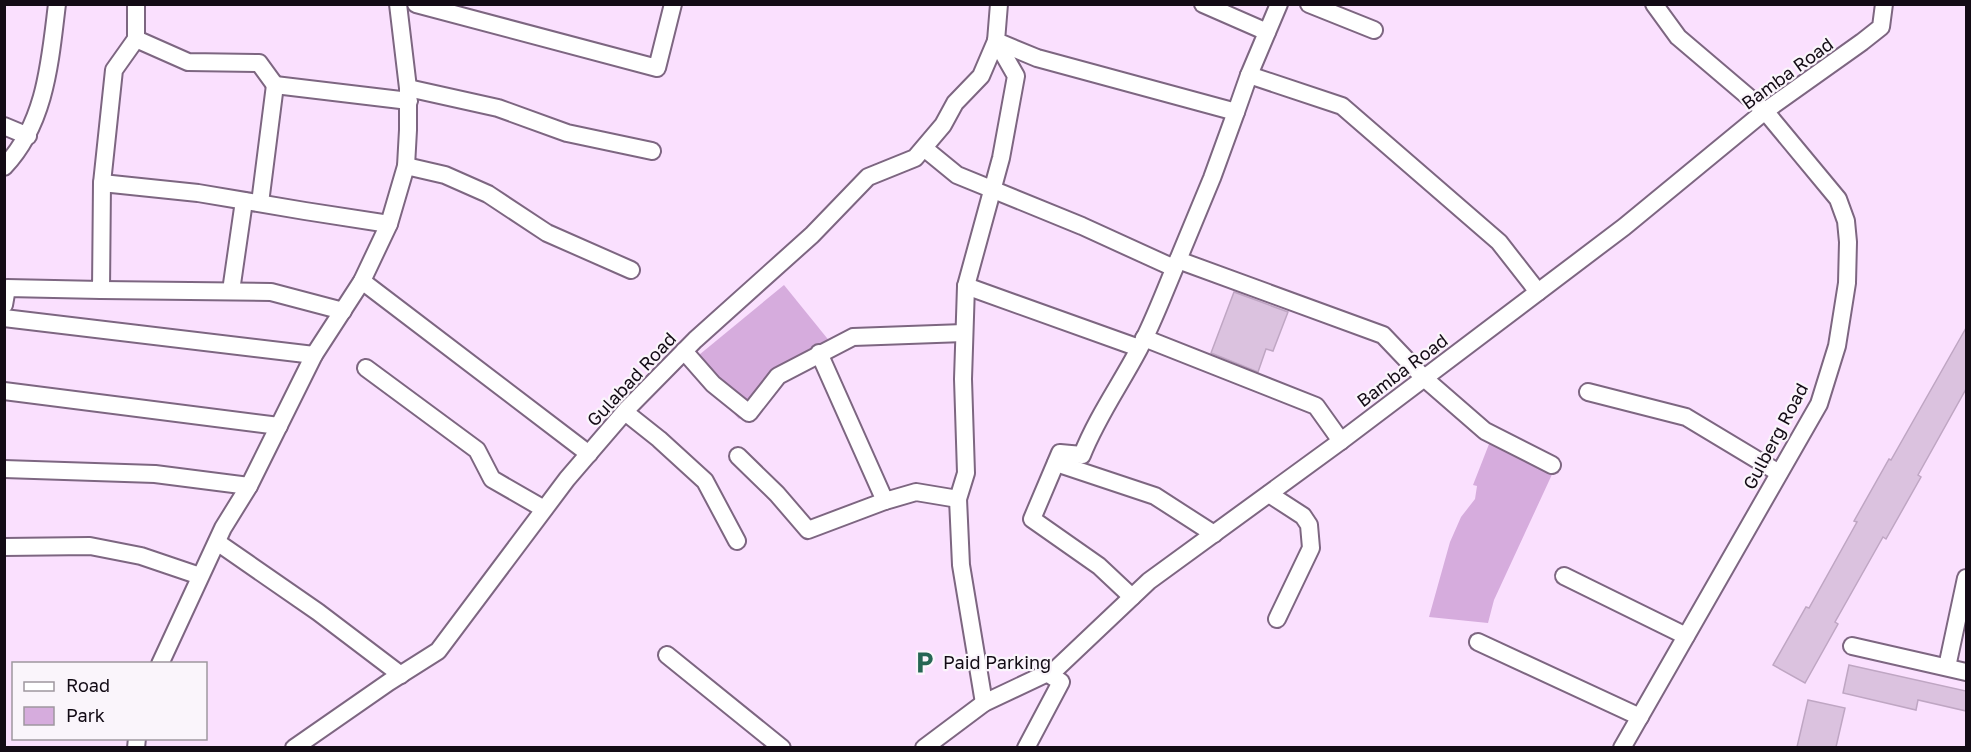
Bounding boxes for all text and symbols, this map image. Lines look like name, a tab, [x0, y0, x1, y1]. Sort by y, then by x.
street label: Bamba Road	[1737, 32, 1837, 114]
street label: Gulabad Road	[582, 327, 680, 431]
street label: Bamba Road	[1352, 329, 1452, 411]
street label: Gulberg Road	[1738, 379, 1812, 493]
parking icon: Paid Parking	[912, 649, 938, 675]
place label: Paid Parking	[943, 651, 1051, 673]
legend	[12, 662, 207, 740]
text: Road	[66, 674, 110, 696]
text: Park	[66, 704, 105, 726]

